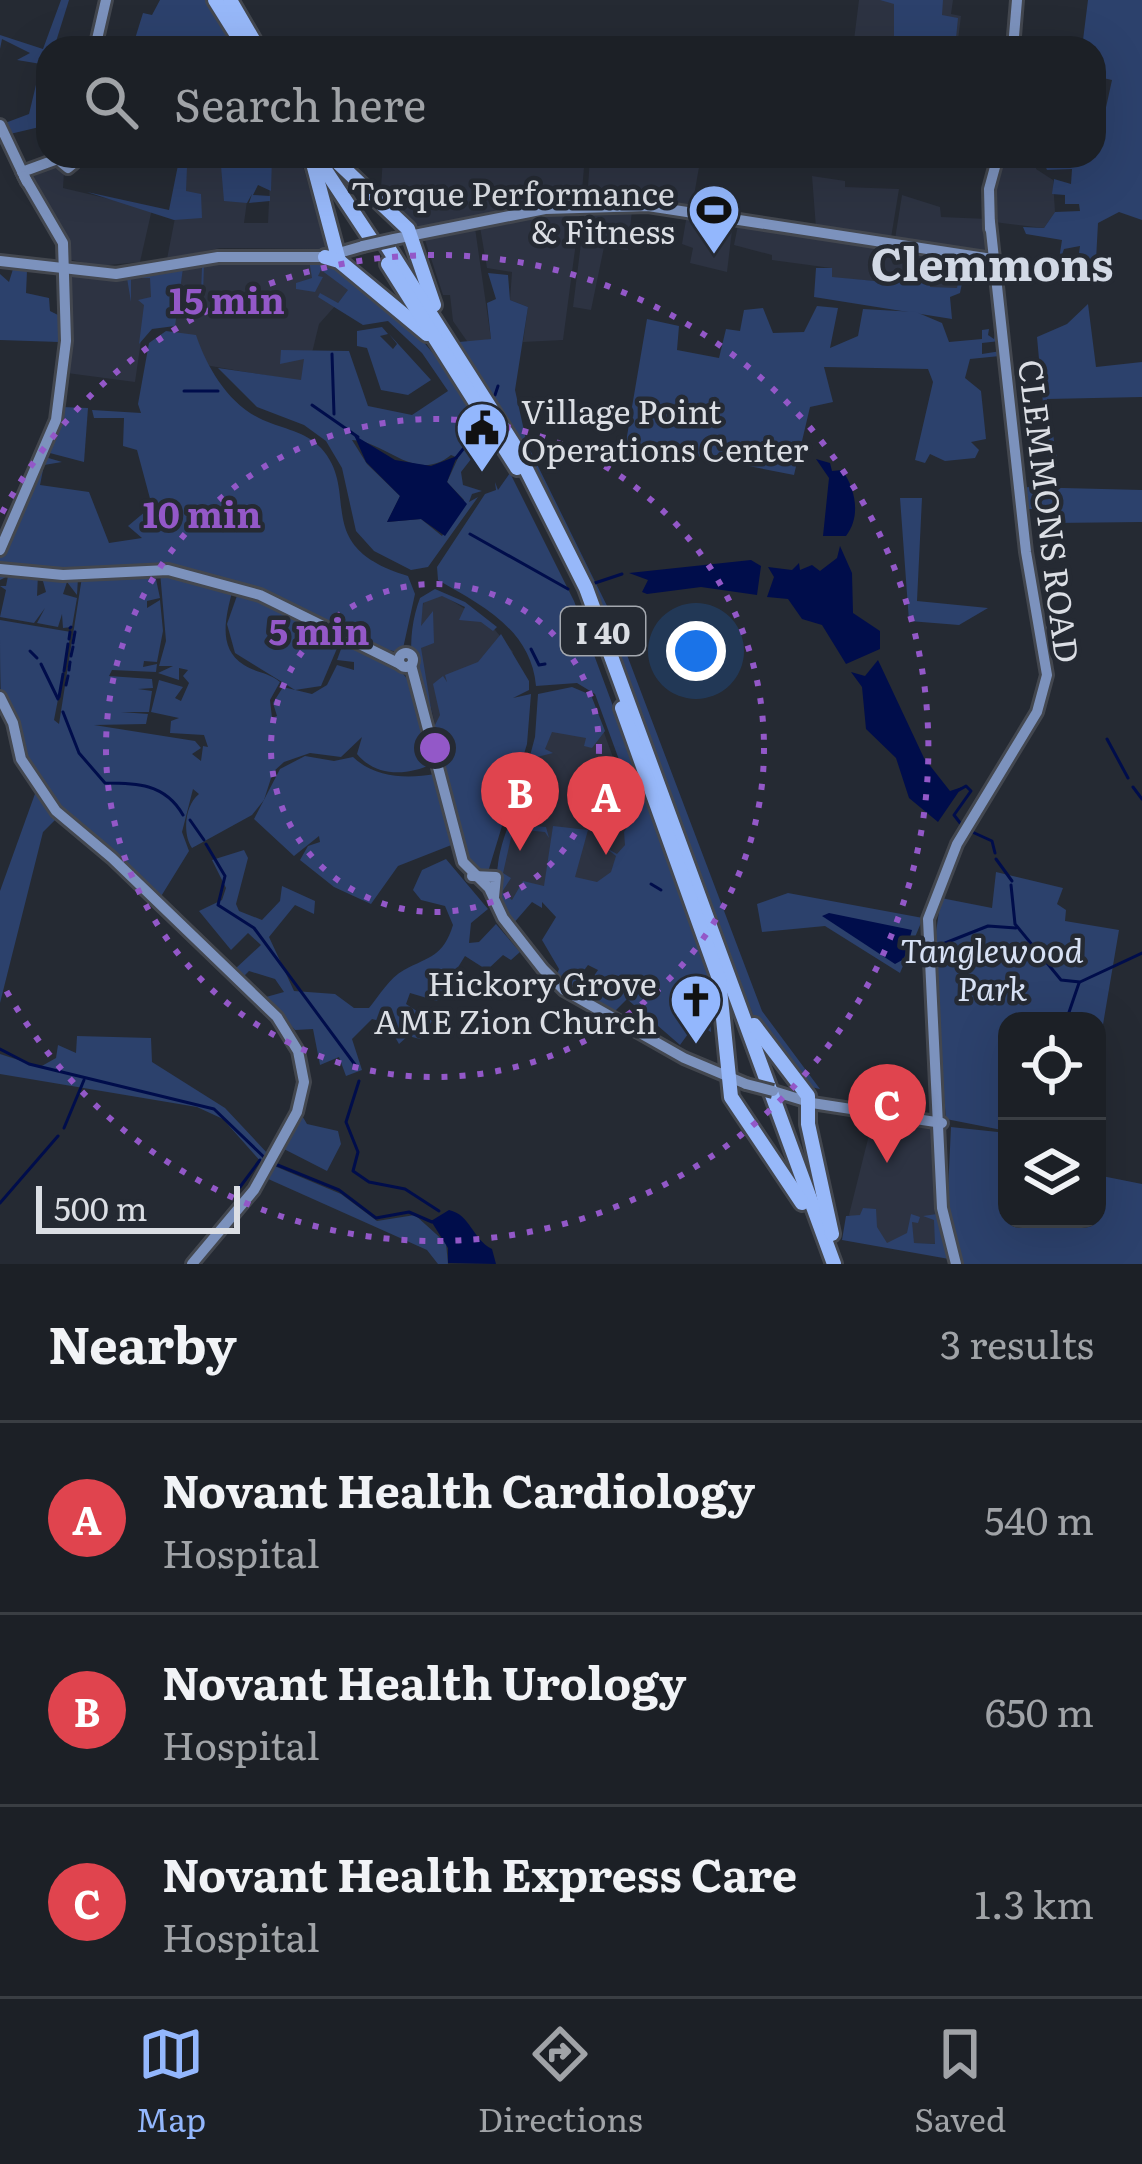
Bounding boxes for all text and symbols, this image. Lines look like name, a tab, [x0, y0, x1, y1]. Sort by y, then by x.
search box	[36, 36, 1106, 168]
icon: search	[78, 69, 144, 135]
text: Search here	[174, 69, 426, 136]
place label: Torque Performance & Fitness	[351, 167, 675, 254]
sports icon: Torque Performance & Fitness	[686, 182, 742, 256]
district label: Clemmons	[870, 228, 1114, 295]
text: 15 min	[169, 272, 285, 325]
street label: CLEMMONS ROAD	[1008, 356, 1094, 666]
place label: Village Point Operations Center	[521, 385, 809, 472]
public building icon: Village Point Operations Center	[454, 400, 510, 474]
text: 10 min	[143, 486, 261, 539]
text: 5 min	[269, 603, 369, 656]
road number: I 40	[561, 607, 645, 655]
your location	[666, 621, 726, 681]
centre of rings	[414, 727, 456, 769]
pin: B	[481, 752, 559, 851]
pin: A	[567, 756, 645, 855]
park label: Tanglewood Park	[901, 924, 1083, 1011]
place label: Hickory Grove AME Zion Church	[374, 957, 657, 1044]
church icon: Hickory Grove AME Zion Church	[668, 972, 724, 1046]
map controls	[998, 1012, 1106, 1228]
button: locate	[998, 1012, 1106, 1120]
pin: C	[848, 1064, 926, 1163]
button: layers	[998, 1120, 1106, 1228]
scale bar	[36, 1180, 240, 1233]
text: 500 m	[54, 1182, 148, 1231]
text: Nearby	[48, 1304, 237, 1380]
text: 3 results	[940, 1313, 1094, 1371]
text: Novant Health Cardiology	[162, 1455, 755, 1522]
text: A	[72, 1489, 102, 1547]
text: 540 m	[985, 1489, 1094, 1547]
text: Hospital	[162, 1522, 320, 1580]
text: Novant Health Urology	[162, 1647, 686, 1714]
text: B	[74, 1681, 100, 1739]
text: 650 m	[985, 1681, 1094, 1739]
text: Hospital	[162, 1714, 320, 1772]
text: Novant Health Express Care	[162, 1839, 797, 1906]
text: C	[73, 1873, 101, 1931]
text: 1.3 km	[975, 1873, 1094, 1931]
text: Hospital	[162, 1906, 320, 1964]
tab: Map	[136, 2021, 206, 2142]
tab: Directions	[478, 2021, 643, 2142]
tab: Saved	[914, 2021, 1006, 2142]

